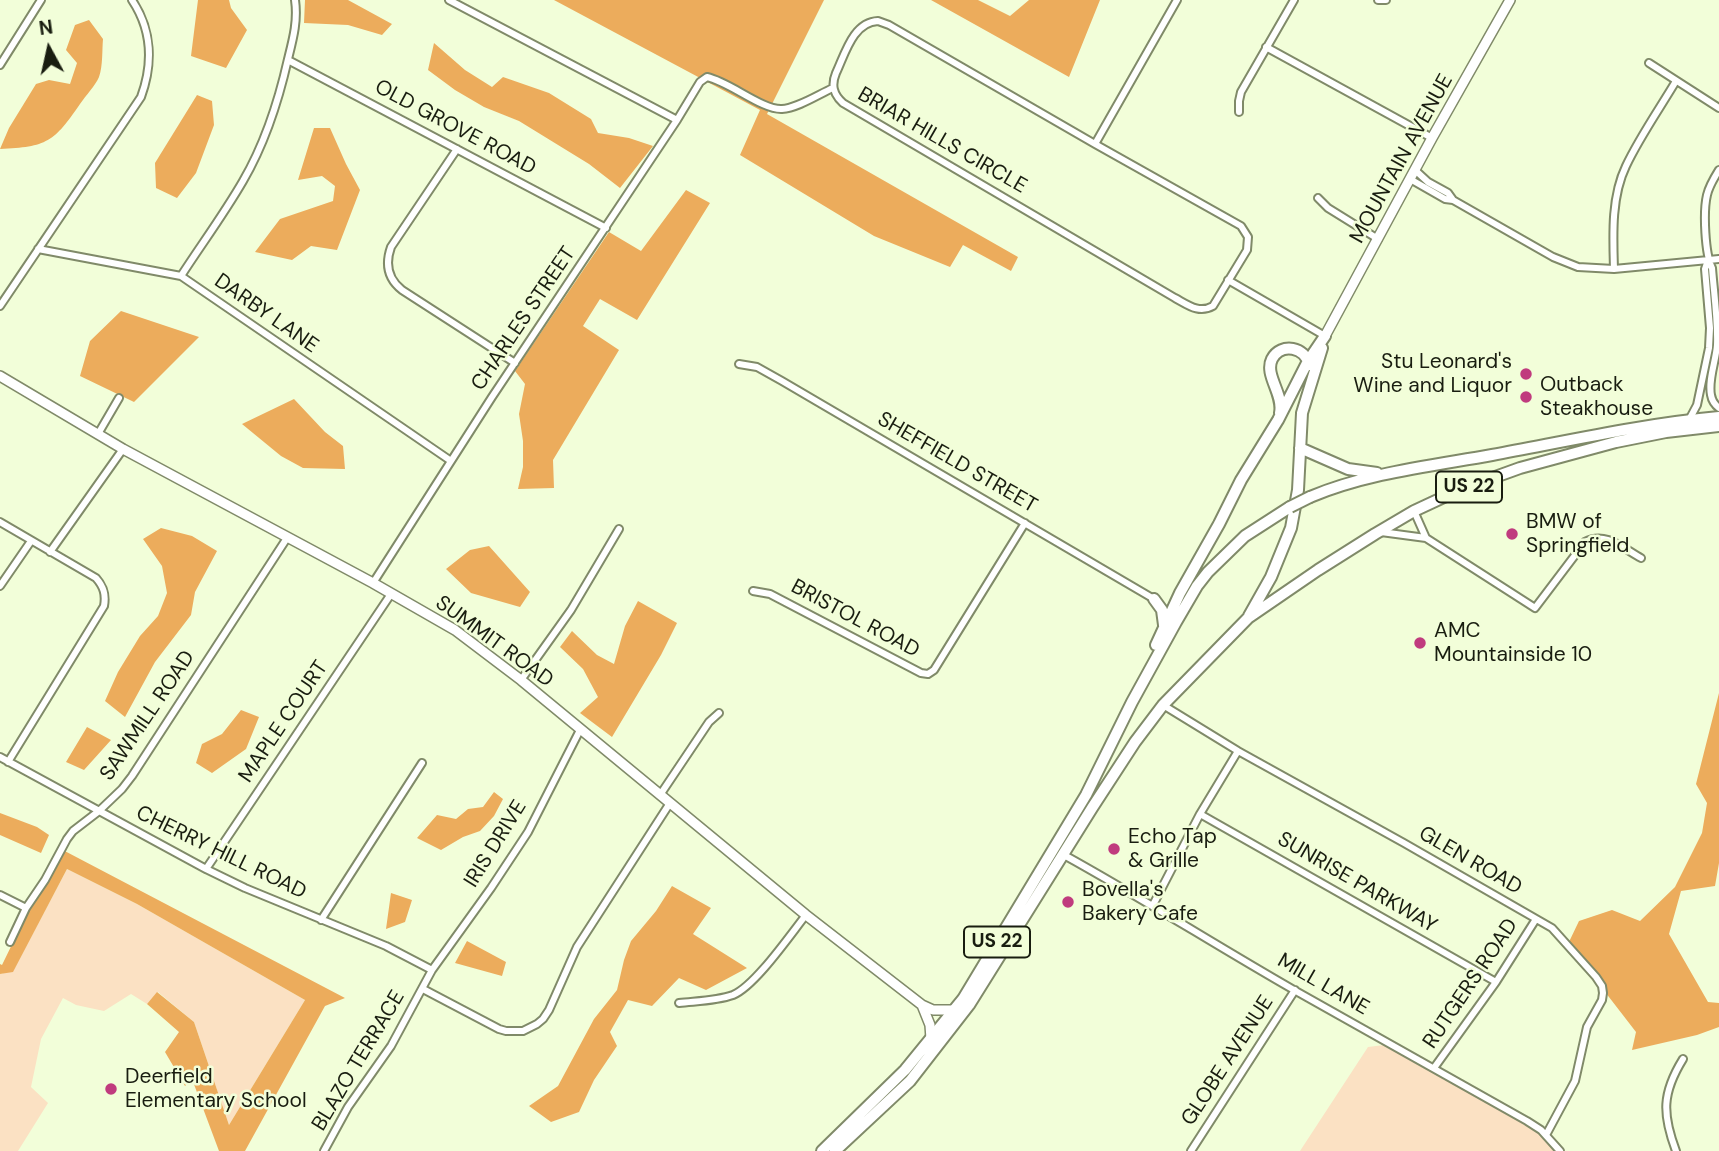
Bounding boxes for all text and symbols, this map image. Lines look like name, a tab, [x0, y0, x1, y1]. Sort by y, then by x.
north arrow	[14, 14, 84, 84]
text: N	[37, 14, 55, 41]
street label: MOUNTAIN AVENUE	[1345, 70, 1459, 248]
street label: OLD GROVE ROAD	[370, 75, 540, 181]
street label: BRIAR HILLS CIRCLE	[853, 82, 1031, 200]
street label: CHARLES STREET	[467, 242, 581, 396]
street label: DARBY LANE	[209, 269, 323, 359]
place label: Stu Leonard's Wine and Liquor	[1353, 349, 1512, 399]
marker: Stu Leonard's Wine and Liquor	[1518, 366, 1534, 382]
place label: Outback Steakhouse	[1540, 372, 1653, 422]
marker: Outback Steakhouse	[1518, 389, 1534, 405]
street label: SHEFFIELD STREET	[873, 407, 1041, 519]
road number: US 22	[1436, 472, 1502, 502]
place label: BMW of Springfield	[1526, 509, 1630, 559]
marker: BMW of Springfield	[1504, 526, 1520, 542]
street label: BRISTOL ROAD	[786, 575, 924, 663]
street label: SUMMIT ROAD	[430, 591, 558, 693]
place label: AMC Mountainside 10	[1434, 618, 1592, 668]
marker: AMC Mountainside 10	[1412, 635, 1428, 651]
street label: SAWMILL ROAD	[95, 646, 201, 786]
street label: MAPLE COURT	[234, 656, 334, 788]
street label: IRIS DRIVE	[459, 796, 533, 892]
street label: CHERRY HILL ROAD	[132, 801, 310, 905]
street label: GLEN ROAD	[1414, 821, 1526, 901]
place label: Echo Tap & Grille	[1128, 824, 1217, 874]
street label: SUNRISE PARKWAY	[1273, 827, 1441, 939]
marker: Echo Tap & Grille	[1106, 841, 1122, 857]
place label: Bovella's Bakery Cafe	[1082, 877, 1198, 927]
marker: Bovella's Bakery Cafe	[1060, 894, 1076, 910]
street label: RUTGERS ROAD	[1418, 914, 1524, 1054]
road number: US 22	[964, 926, 1030, 958]
street label: MILL LANE	[1273, 949, 1373, 1021]
street label: BLAZO TERRACE	[307, 986, 411, 1136]
street label: GLOBE AVENUE	[1177, 991, 1279, 1131]
place label: Deerfield Elementary School	[125, 1064, 307, 1114]
marker: Deerfield Elementary School	[103, 1081, 119, 1097]

